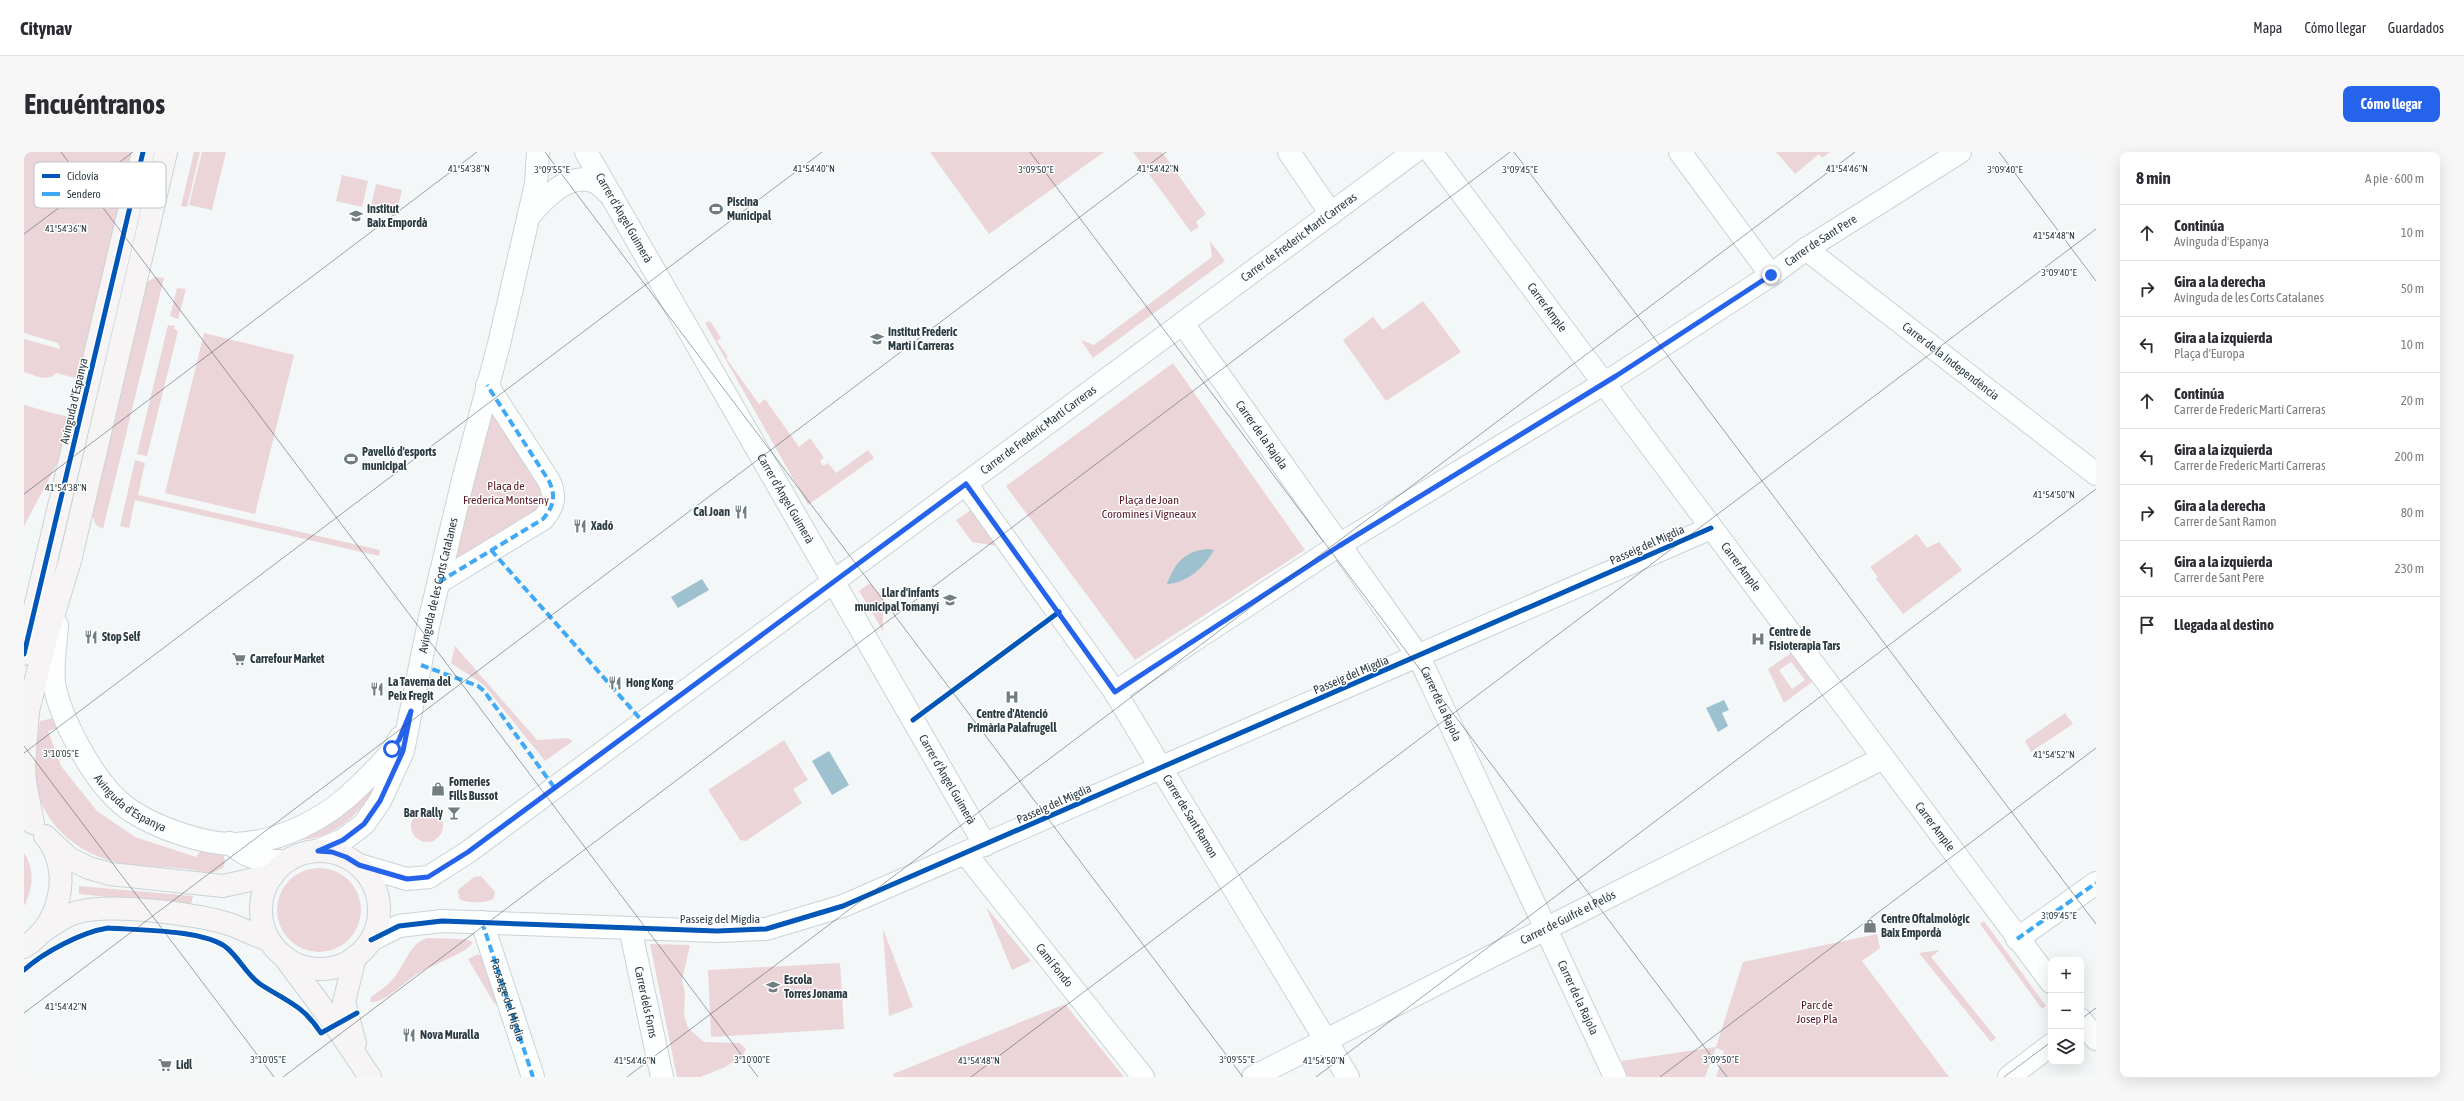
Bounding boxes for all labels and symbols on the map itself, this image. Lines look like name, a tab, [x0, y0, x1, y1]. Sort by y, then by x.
legend	[34, 162, 166, 208]
text: 41°54'38"N	[448, 163, 490, 174]
text: 41°54'40"N	[793, 163, 835, 174]
text: 41°54'42"N	[1137, 163, 1179, 174]
text: 41°54'46"N	[1826, 163, 1868, 174]
text: 3°09'55"E	[534, 164, 570, 175]
text: 3°09'50"E	[1018, 164, 1054, 175]
text: 3°09'45"E	[1502, 164, 1538, 175]
text: 3°09'40"E	[1987, 164, 2023, 175]
text: Ciclovía	[67, 170, 99, 182]
street label: Carrer d'Àngel Guimerà	[593, 170, 655, 265]
text: Sendero	[67, 188, 101, 200]
street label: Carrer de Frederic Martí Carreras	[1238, 190, 1359, 285]
place label: Piscina Municipal	[727, 195, 772, 223]
sports icon: Piscina Municipal	[708, 201, 724, 217]
place label: Institut Baix Empordà	[367, 202, 428, 230]
school or university icon: Institut Baix Empordà	[348, 208, 364, 224]
street label: Carrer de Sant Pere	[1782, 212, 1859, 269]
text: 41°54'36"N	[45, 223, 87, 234]
text: 41°54'48"N	[2033, 230, 2075, 241]
route end	[1762, 266, 1780, 284]
text: 3°09'40"E	[2041, 267, 2077, 278]
street label: Carrer Ample	[1524, 280, 1570, 335]
street label: Carrer de la Independència	[1899, 319, 2002, 403]
place label: Institut Frederic Martí i Carreras	[888, 325, 958, 353]
school or university icon: Institut Frederic Martí i Carreras	[869, 331, 885, 347]
street label: Avinguda d'Espanya	[57, 357, 91, 445]
street label: Carrer de Frederic Martí Carreras	[978, 383, 1099, 477]
street label: Carrer de la Rajola	[1233, 398, 1291, 472]
place label: Pavelló d'esports municipal	[362, 445, 437, 473]
sports icon: Pavelló d'esports municipal	[343, 451, 359, 467]
street label: Carrer d'Àngel Guimerà	[754, 451, 817, 546]
park label: Plaça de Frederica Montseny	[463, 479, 549, 507]
text: 41°54'38"N	[45, 482, 87, 493]
text: 41°54'50"N	[2033, 489, 2075, 500]
park label: Plaça de Joan Coromines i Vigneaux	[1102, 493, 1196, 521]
restaurant icon: Cal Joan	[733, 504, 749, 520]
place label: Cal Joan	[693, 505, 730, 519]
street label: Avinguda de les Corts Catalanes	[416, 516, 461, 654]
restaurant icon: Xadó	[572, 518, 588, 534]
place label: Xadó	[590, 519, 614, 533]
street label: Passeig del Migdia	[1607, 522, 1687, 568]
street label: Carrer Ample	[1718, 540, 1764, 594]
place label: Llar d'infants municipal Tomanyí	[855, 586, 940, 614]
school or university icon: Llar d'infants municipal Tomanyí	[942, 592, 958, 608]
place label: Centre de Fisioterapia Tars	[1769, 625, 1841, 653]
restaurant icon: Stop Self	[83, 629, 99, 645]
place label: Stop Self	[102, 630, 141, 644]
hospital icon: Centre de Fisioterapia Tars	[1750, 631, 1766, 647]
supermarket icon: Carrefour Market	[231, 651, 247, 667]
place label: Carrefour Market	[250, 652, 325, 666]
street label: Passeig del Migdia	[1311, 653, 1391, 697]
street label: Carrer de la Rajola	[1418, 664, 1464, 744]
place label: La Taverna del Peix Fregit	[388, 675, 452, 703]
restaurant icon: Hong Kong	[607, 675, 623, 691]
place label: Hong Kong	[626, 676, 674, 690]
restaurant icon: La Taverna del Peix Fregit	[369, 681, 385, 697]
hospital icon: Centre d'Atenció Primària Palafrugell	[1004, 689, 1020, 705]
place label: Centre d'Atenció Primària Palafrugell	[967, 707, 1057, 735]
street label: Carrer d'Àngel Guimerà	[916, 732, 979, 827]
route start	[383, 740, 401, 758]
text: 3°10'05"E	[43, 748, 79, 759]
text: 41°54'52"N	[2033, 749, 2075, 760]
street label: Avinguda d'Espanya	[91, 772, 168, 835]
street label: Carrer de Sant Ramon	[1160, 772, 1221, 860]
place label: Forneries Fills Bussot	[449, 775, 498, 803]
shop icon: Forneries Fills Bussot	[430, 781, 446, 797]
street label: Passeig del Migdia	[1014, 781, 1094, 827]
street label: Carrer Ample	[1912, 799, 1958, 854]
bar icon: Bar Rally	[446, 805, 462, 821]
place label: Bar Rally	[404, 806, 443, 820]
street label: Carrer de Guifré el Pelós	[1518, 888, 1618, 947]
text: 3°09'45"E	[2041, 910, 2077, 921]
street label: Passeig del Migdia	[680, 912, 760, 926]
place label: Centre Oftalmològic Baix Empordà	[1881, 912, 1970, 940]
shop icon: Centre Oftalmològic Baix Empordà	[1862, 918, 1878, 934]
street label: Camí Fondo	[1033, 941, 1076, 990]
street label: Passatge del Migdia	[487, 957, 528, 1043]
street label: Carrer de la Rajola	[1555, 958, 1601, 1037]
street label: Carrer dels Forns	[631, 965, 660, 1039]
place label: Escola Torres Jonama	[784, 973, 848, 1001]
school or university icon: Escola Torres Jonama	[765, 979, 781, 995]
park label: Parc de Josep Pla	[1796, 998, 1838, 1026]
text: 41°54'42"N	[45, 1001, 87, 1012]
restaurant icon: Nova Muralla	[401, 1027, 417, 1043]
place label: Nova Muralla	[420, 1028, 480, 1042]
text: 3°10'05"E	[250, 1054, 286, 1065]
text: 3°10'00"E	[734, 1054, 770, 1065]
text: 3°09'55"E	[1219, 1054, 1255, 1065]
text: 3°09'50"E	[1703, 1054, 1739, 1065]
text: 41°54'46"N	[614, 1055, 656, 1066]
text: 41°54'48"N	[958, 1055, 1000, 1066]
text: 41°54'50"N	[1303, 1055, 1345, 1066]
supermarket icon: Lidl	[157, 1057, 173, 1073]
place label: Lidl	[176, 1058, 193, 1072]

